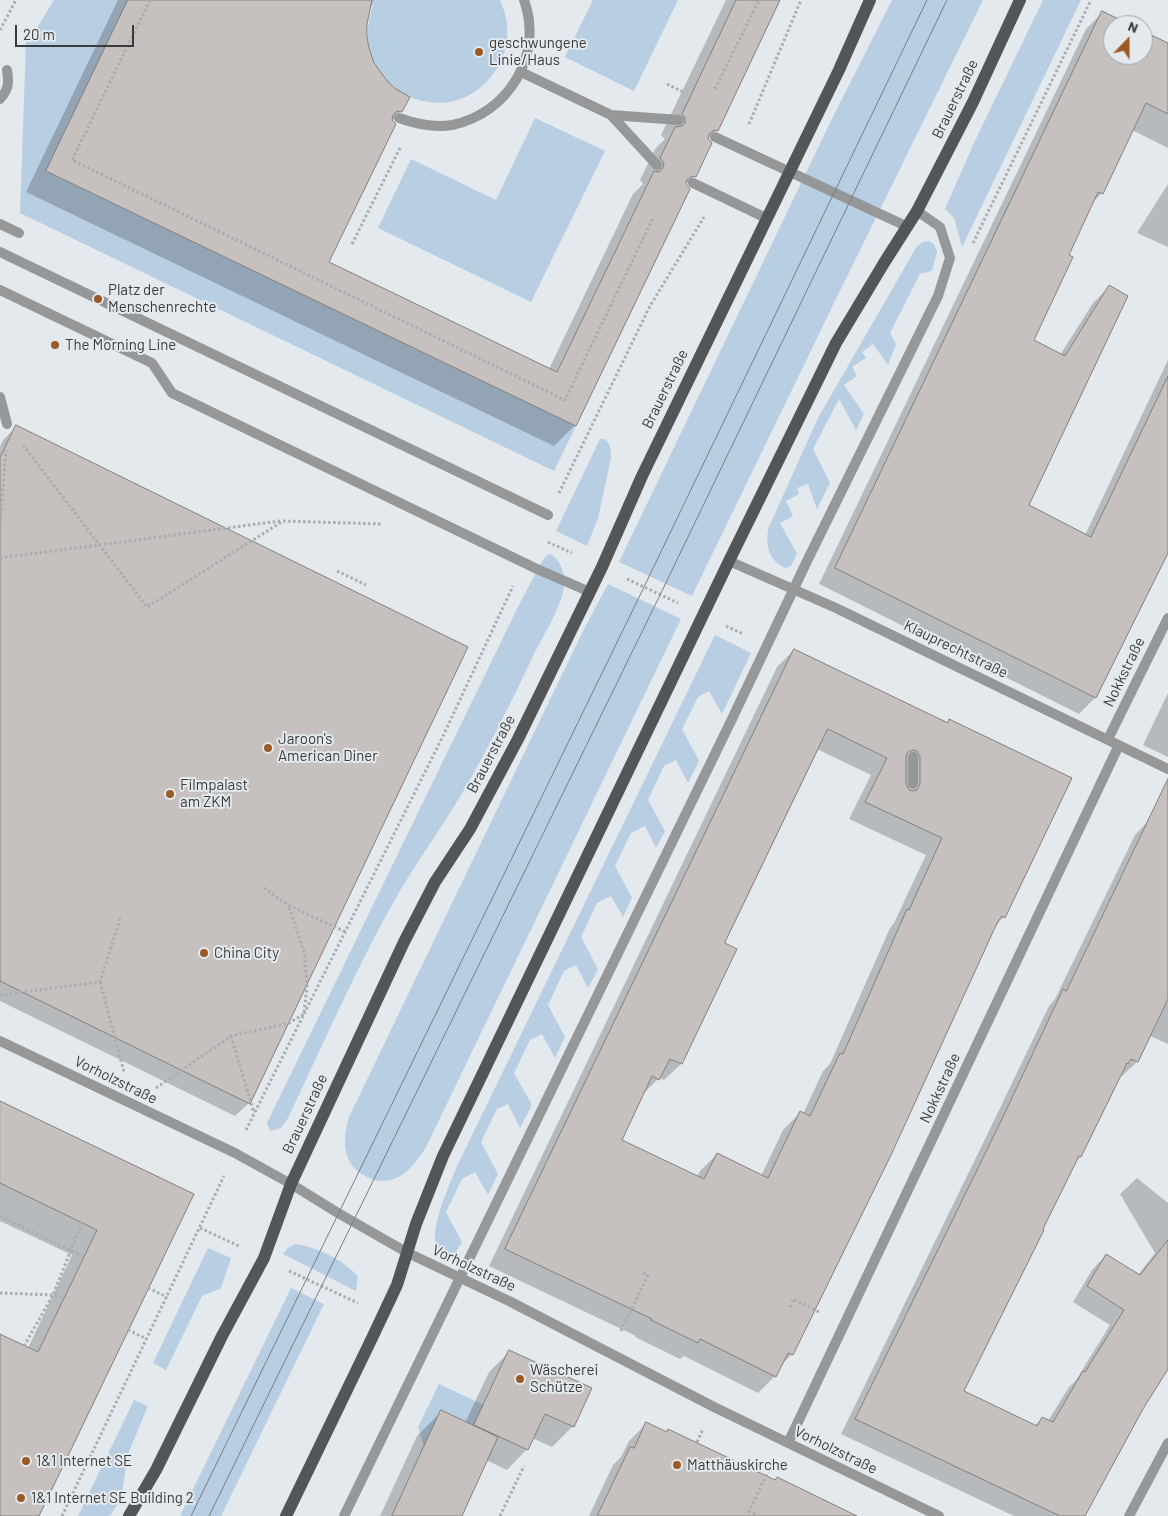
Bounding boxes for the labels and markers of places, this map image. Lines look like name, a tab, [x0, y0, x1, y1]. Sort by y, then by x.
place label: geschwungene Linie/Haus	[489, 34, 587, 69]
marker: geschwungene Linie/Haus	[473, 46, 485, 58]
place label: Platz der Menschenrechte	[108, 281, 216, 316]
marker: Platz der Menschenrechte	[92, 293, 104, 305]
place label: The Morning Line	[65, 336, 176, 354]
marker: The Morning Line	[49, 339, 61, 351]
place label: Jaroon's American Diner	[278, 730, 378, 765]
marker: Jaroon's American Diner	[262, 742, 274, 754]
place label: Filmpalast am ZKM	[180, 776, 248, 811]
marker: Filmpalast am ZKM	[164, 788, 176, 800]
place label: China City	[214, 944, 279, 962]
marker: China City	[198, 947, 210, 959]
place label: Wäscherei Schütze	[530, 1361, 598, 1396]
marker: Wäscherei Schütze	[514, 1373, 526, 1385]
place label: 1&1 Internet SE	[36, 1452, 132, 1470]
marker: 1&1 Internet SE	[20, 1455, 32, 1467]
place label: Matthäuskirche	[687, 1456, 788, 1474]
marker: Matthäuskirche	[671, 1459, 683, 1471]
place label: 1&1 Internet SE Building 2	[31, 1489, 194, 1507]
marker: 1&1 Internet SE Building 2	[15, 1492, 27, 1504]

